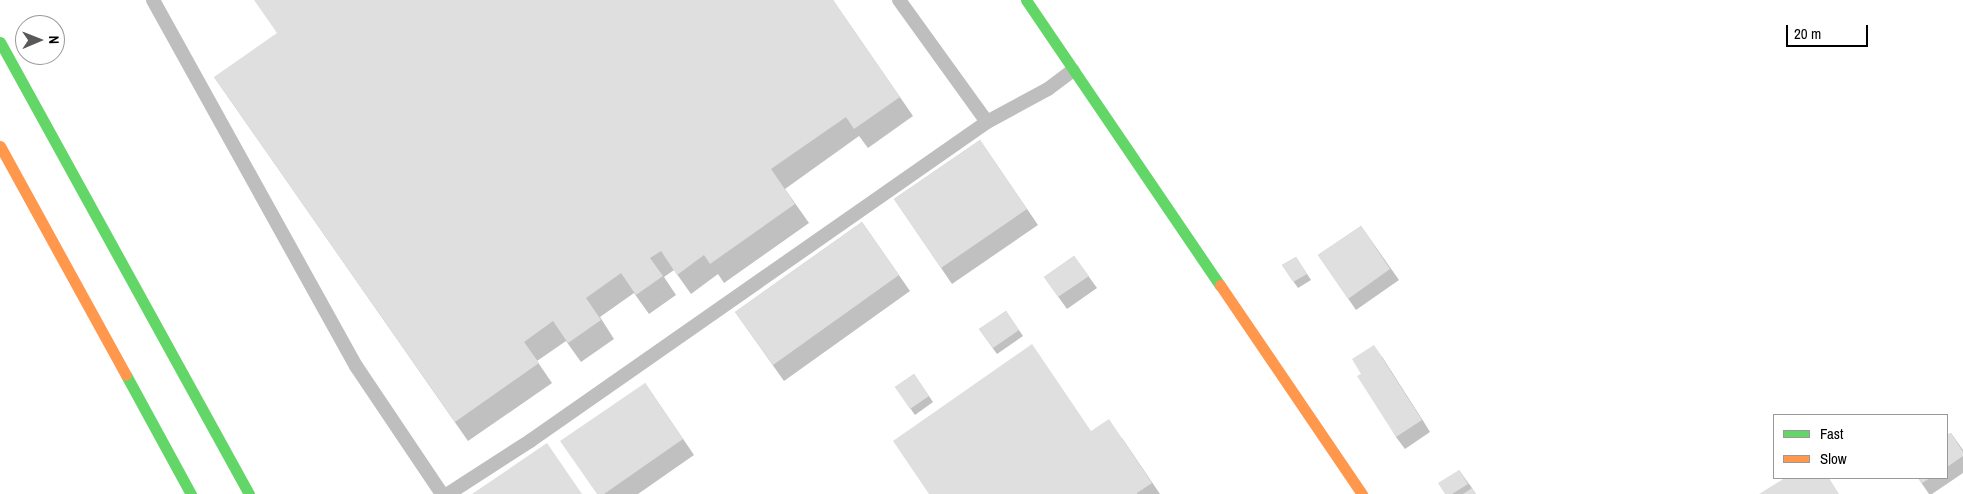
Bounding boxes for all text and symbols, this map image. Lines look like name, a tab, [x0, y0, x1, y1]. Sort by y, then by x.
north arrow	[15, 15, 65, 65]
scale bar	[1788, 15, 1870, 47]
text: 20 m	[1794, 23, 1821, 44]
text: N	[45, 35, 63, 44]
legend	[1773, 414, 1948, 479]
text: Fast	[1820, 423, 1843, 444]
text: Slow	[1820, 448, 1847, 469]

